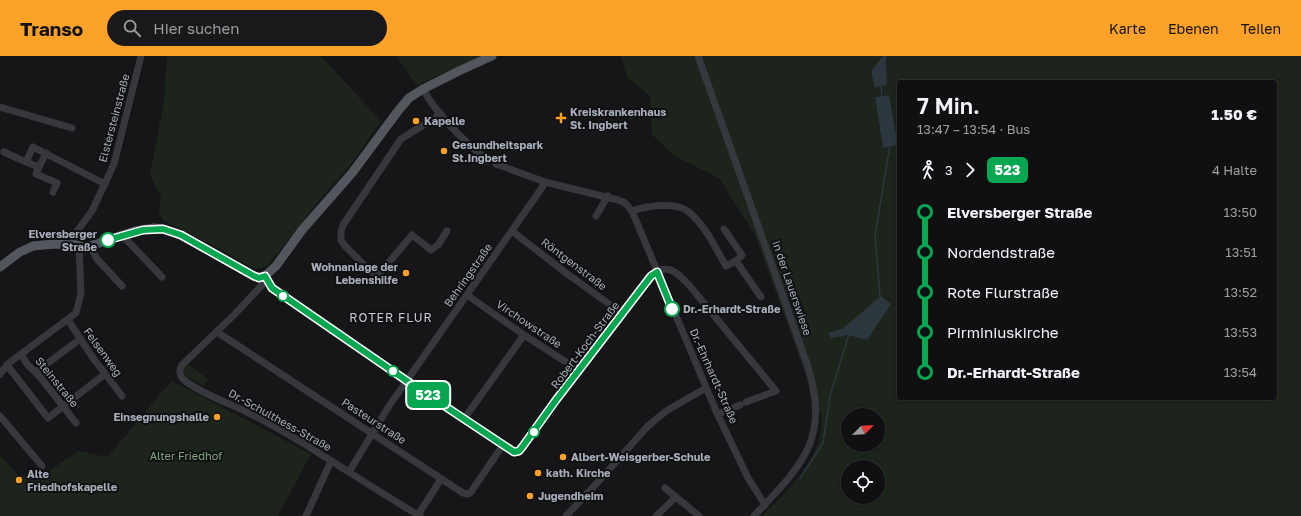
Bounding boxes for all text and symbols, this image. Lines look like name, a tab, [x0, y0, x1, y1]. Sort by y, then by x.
search box	[107, 10, 387, 46]
text: Transo	[20, 17, 83, 40]
icon: search	[121, 17, 143, 39]
text: Hier suchen	[153, 19, 239, 37]
text: Karte	[1109, 20, 1146, 37]
text: Ebenen	[1168, 20, 1219, 37]
text: Teilen	[1241, 20, 1281, 37]
street label: Elstersteinstraße	[95, 72, 132, 163]
text: 7 Min.	[917, 92, 980, 119]
place label: Kreiskrankenhaus St. Ingbert	[570, 105, 666, 131]
text: 1.50 €	[1211, 105, 1257, 123]
marker: Kreiskrankenhaus St. Ingbert	[555, 112, 567, 124]
place label: Kapelle	[424, 114, 466, 127]
marker: Kapelle	[411, 116, 421, 126]
text: 13:47 – 13:54 · Bus	[917, 121, 1030, 137]
place label: Gesundheitspark St.Ingbert	[452, 138, 544, 164]
marker: Gesundheitspark St.Ingbert	[439, 146, 449, 156]
icon: walk	[917, 159, 939, 181]
icon: forward	[959, 159, 981, 181]
text: 523	[995, 161, 1020, 178]
text: 3	[945, 162, 953, 178]
text: 4 Halte	[1212, 162, 1257, 178]
text: Elversberger Straße	[947, 203, 1092, 221]
text: 13:50	[1224, 204, 1257, 220]
place label: Elversberger Straße	[28, 227, 98, 253]
marker: Elversberger Straße	[100, 232, 116, 248]
street label: Röntgenstraße	[539, 235, 609, 292]
street label: In der Lauerswiese	[770, 239, 815, 337]
street label: Behringstraße	[441, 240, 494, 309]
text: Nordendstraße	[947, 243, 1055, 261]
text: 13:51	[1225, 244, 1257, 260]
place label: Wohnanlage der Lebenshilfe	[311, 260, 399, 286]
marker: Wohnanlage der Lebenshilfe	[401, 268, 411, 278]
text: Rote Flurstraße	[947, 283, 1059, 301]
text: 13:52	[1224, 284, 1257, 300]
unlabelled marker	[277, 290, 289, 302]
street label: Virchowstraße	[494, 297, 564, 350]
street label: Robert-Koch-Straße	[548, 299, 621, 391]
marker: Dr.-Erhardt-Straße	[664, 301, 680, 317]
place label: Dr.-Erhardt-Straße	[683, 302, 781, 315]
district label: ROTER FLUR	[349, 310, 433, 325]
text: Pirminiuskirche	[947, 323, 1059, 341]
text: 13:53	[1224, 324, 1257, 340]
street label: Felsenweg	[81, 325, 125, 379]
street label: Dr.-Ehrhardt-Straße	[688, 326, 741, 425]
street label: Steinstraße	[33, 354, 82, 409]
text: Dr.-Erhardt-Straße	[947, 363, 1080, 381]
text: 13:54	[1224, 364, 1257, 380]
unlabelled marker	[387, 365, 399, 377]
line badge: 523	[405, 382, 451, 408]
street label: Dr.-Schulthess-Straße	[227, 386, 334, 453]
text: 523	[415, 386, 441, 403]
street label: Pasteurstraße	[340, 395, 409, 446]
north arrow	[841, 408, 885, 452]
map controls	[841, 408, 885, 504]
place label: Einsegnungshalle	[113, 410, 209, 423]
marker: Einsegnungshalle	[212, 412, 222, 422]
unlabelled marker	[528, 426, 540, 438]
park label: Alter Friedhof	[150, 449, 222, 462]
place label: Albert-Weisgerber-Schule	[571, 450, 711, 463]
marker: Albert-Weisgerber-Schule	[558, 452, 568, 462]
button: locate	[841, 460, 885, 504]
place label: kath. Kirche	[546, 466, 611, 479]
place label: Alte Friedhofskapelle	[27, 467, 118, 493]
marker: kath. Kirche	[533, 468, 543, 478]
marker: Alte Friedhofskapelle	[14, 475, 24, 485]
place label: Jugendheim	[538, 489, 604, 502]
marker: Jugendheim	[525, 491, 535, 501]

